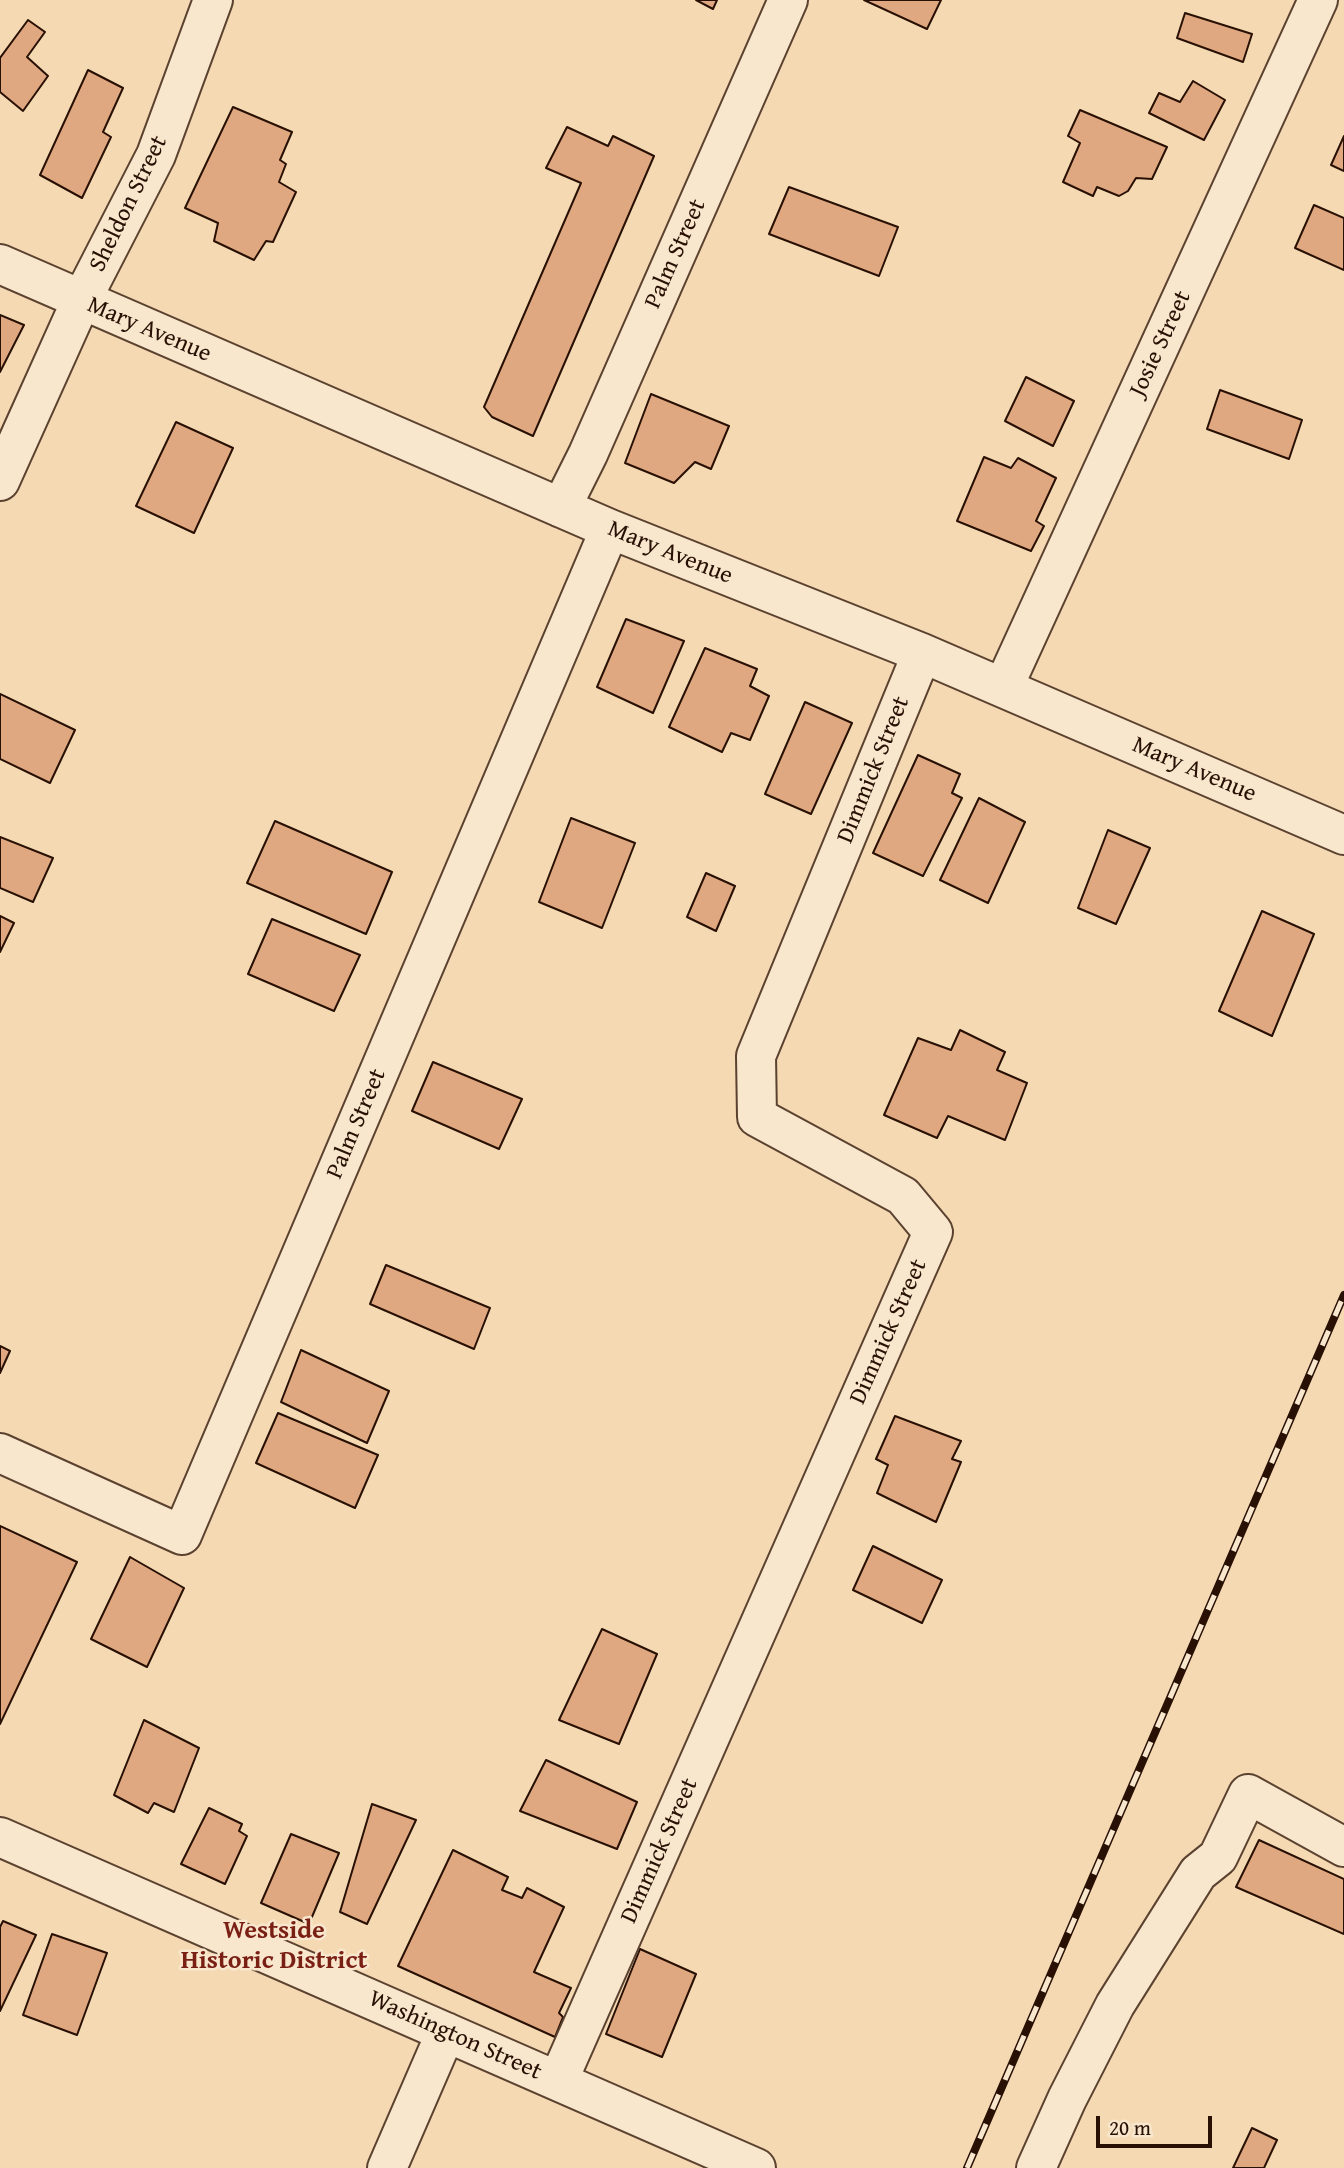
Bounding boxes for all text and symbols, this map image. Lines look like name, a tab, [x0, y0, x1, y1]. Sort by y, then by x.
street label: Sheldon Street	[84, 131, 174, 277]
street label: Palm Street	[639, 195, 713, 313]
street label: Josie Street	[1124, 287, 1198, 401]
street label: Mary Avenue	[83, 291, 215, 369]
street label: Mary Avenue	[603, 515, 737, 591]
street label: Dimmick Street	[831, 692, 917, 848]
street label: Mary Avenue	[1128, 731, 1260, 809]
street label: Palm Street	[321, 1065, 393, 1183]
street label: Dimmick Street	[844, 1255, 934, 1409]
street label: Dimmick Street	[615, 1774, 705, 1928]
district label: Westside Historic District	[181, 1915, 367, 1976]
street label: Washington Street	[364, 1985, 546, 2087]
scale bar	[1099, 2102, 1214, 2146]
text: 20 m	[1109, 2112, 1151, 2143]

